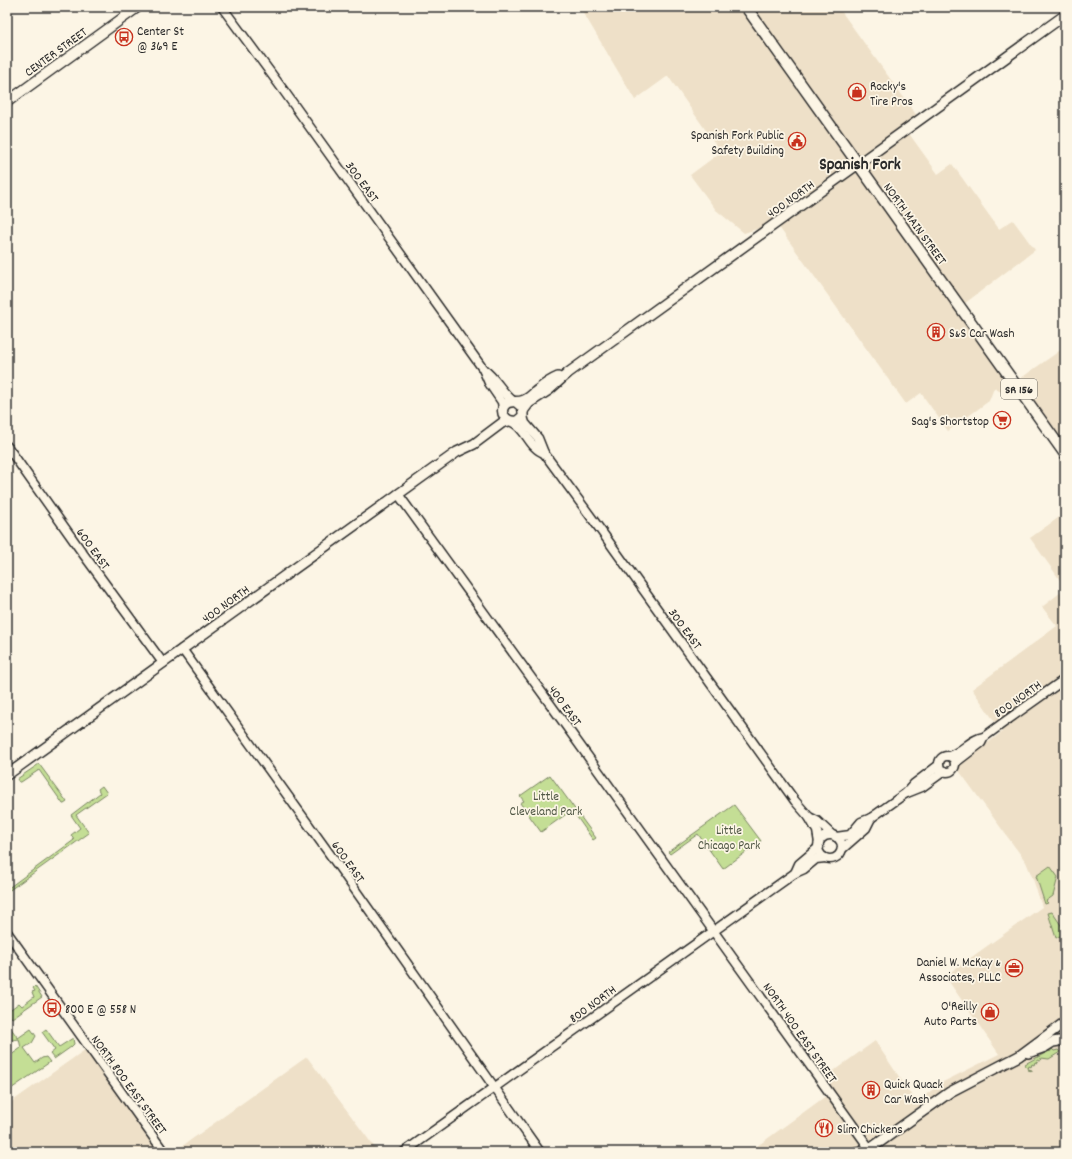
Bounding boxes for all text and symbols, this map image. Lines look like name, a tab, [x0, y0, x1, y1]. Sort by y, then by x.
place label: Center St @ 369 E	[137, 23, 184, 57]
street label: CENTER STREET	[21, 24, 92, 82]
bus stop icon: Center St @ 369 E	[114, 27, 134, 47]
place label: Rocky's Tire Pros	[870, 78, 913, 112]
shop icon: Rocky's Tire Pros	[847, 82, 867, 102]
place label: Spanish Fork Public Safety Building	[691, 127, 784, 161]
public building icon: Spanish Fork Public Safety Building	[787, 131, 807, 151]
district label: Spanish Fork	[819, 154, 901, 178]
street label: 300 EAST	[340, 158, 382, 207]
street label: 400 NORTH	[764, 176, 819, 224]
street label: NORTH MAIN STREET	[878, 179, 950, 269]
building icon: S&S Car Wash	[926, 322, 946, 342]
place label: S&S Car Wash	[949, 325, 1015, 344]
road number: SR 156	[1001, 379, 1037, 399]
supermarket icon: Sag's Shortstop	[992, 410, 1012, 430]
place label: Sag's Shortstop	[911, 413, 989, 432]
street label: 600 EAST	[70, 525, 114, 574]
street label: 400 NORTH	[199, 581, 254, 629]
street label: 300 EAST	[663, 605, 705, 654]
street label: 800 NORTH	[991, 677, 1046, 723]
street label: 400 EAST	[543, 682, 585, 731]
park label: Little Cleveland Park	[510, 788, 582, 822]
park label: Little Chicago Park	[698, 822, 760, 856]
street label: 600 EAST	[326, 838, 368, 887]
place label: Daniel W. McKay & Associates, PLLC	[917, 954, 1002, 988]
office icon: Daniel W. McKay & Associates, PLLC	[1004, 958, 1024, 978]
street label: NORTH 400 EAST STREET	[757, 979, 841, 1088]
street label: 800 NORTH	[566, 981, 621, 1029]
bus stop icon: 800 E @ 558 N	[42, 998, 62, 1018]
place label: O'Reilly Auto Parts	[924, 998, 978, 1032]
place label: 800 E @ 558 N	[65, 1001, 136, 1020]
shop icon: O'Reilly Auto Parts	[980, 1002, 1000, 1022]
street label: NORTH 800 EAST STREET	[85, 1032, 171, 1139]
place label: Quick Quack Car Wash	[884, 1076, 943, 1110]
building icon: Quick Quack Car Wash	[861, 1080, 881, 1100]
restaurant icon: Slim Chickens	[814, 1118, 834, 1138]
place label: Slim Chickens	[837, 1121, 903, 1140]

